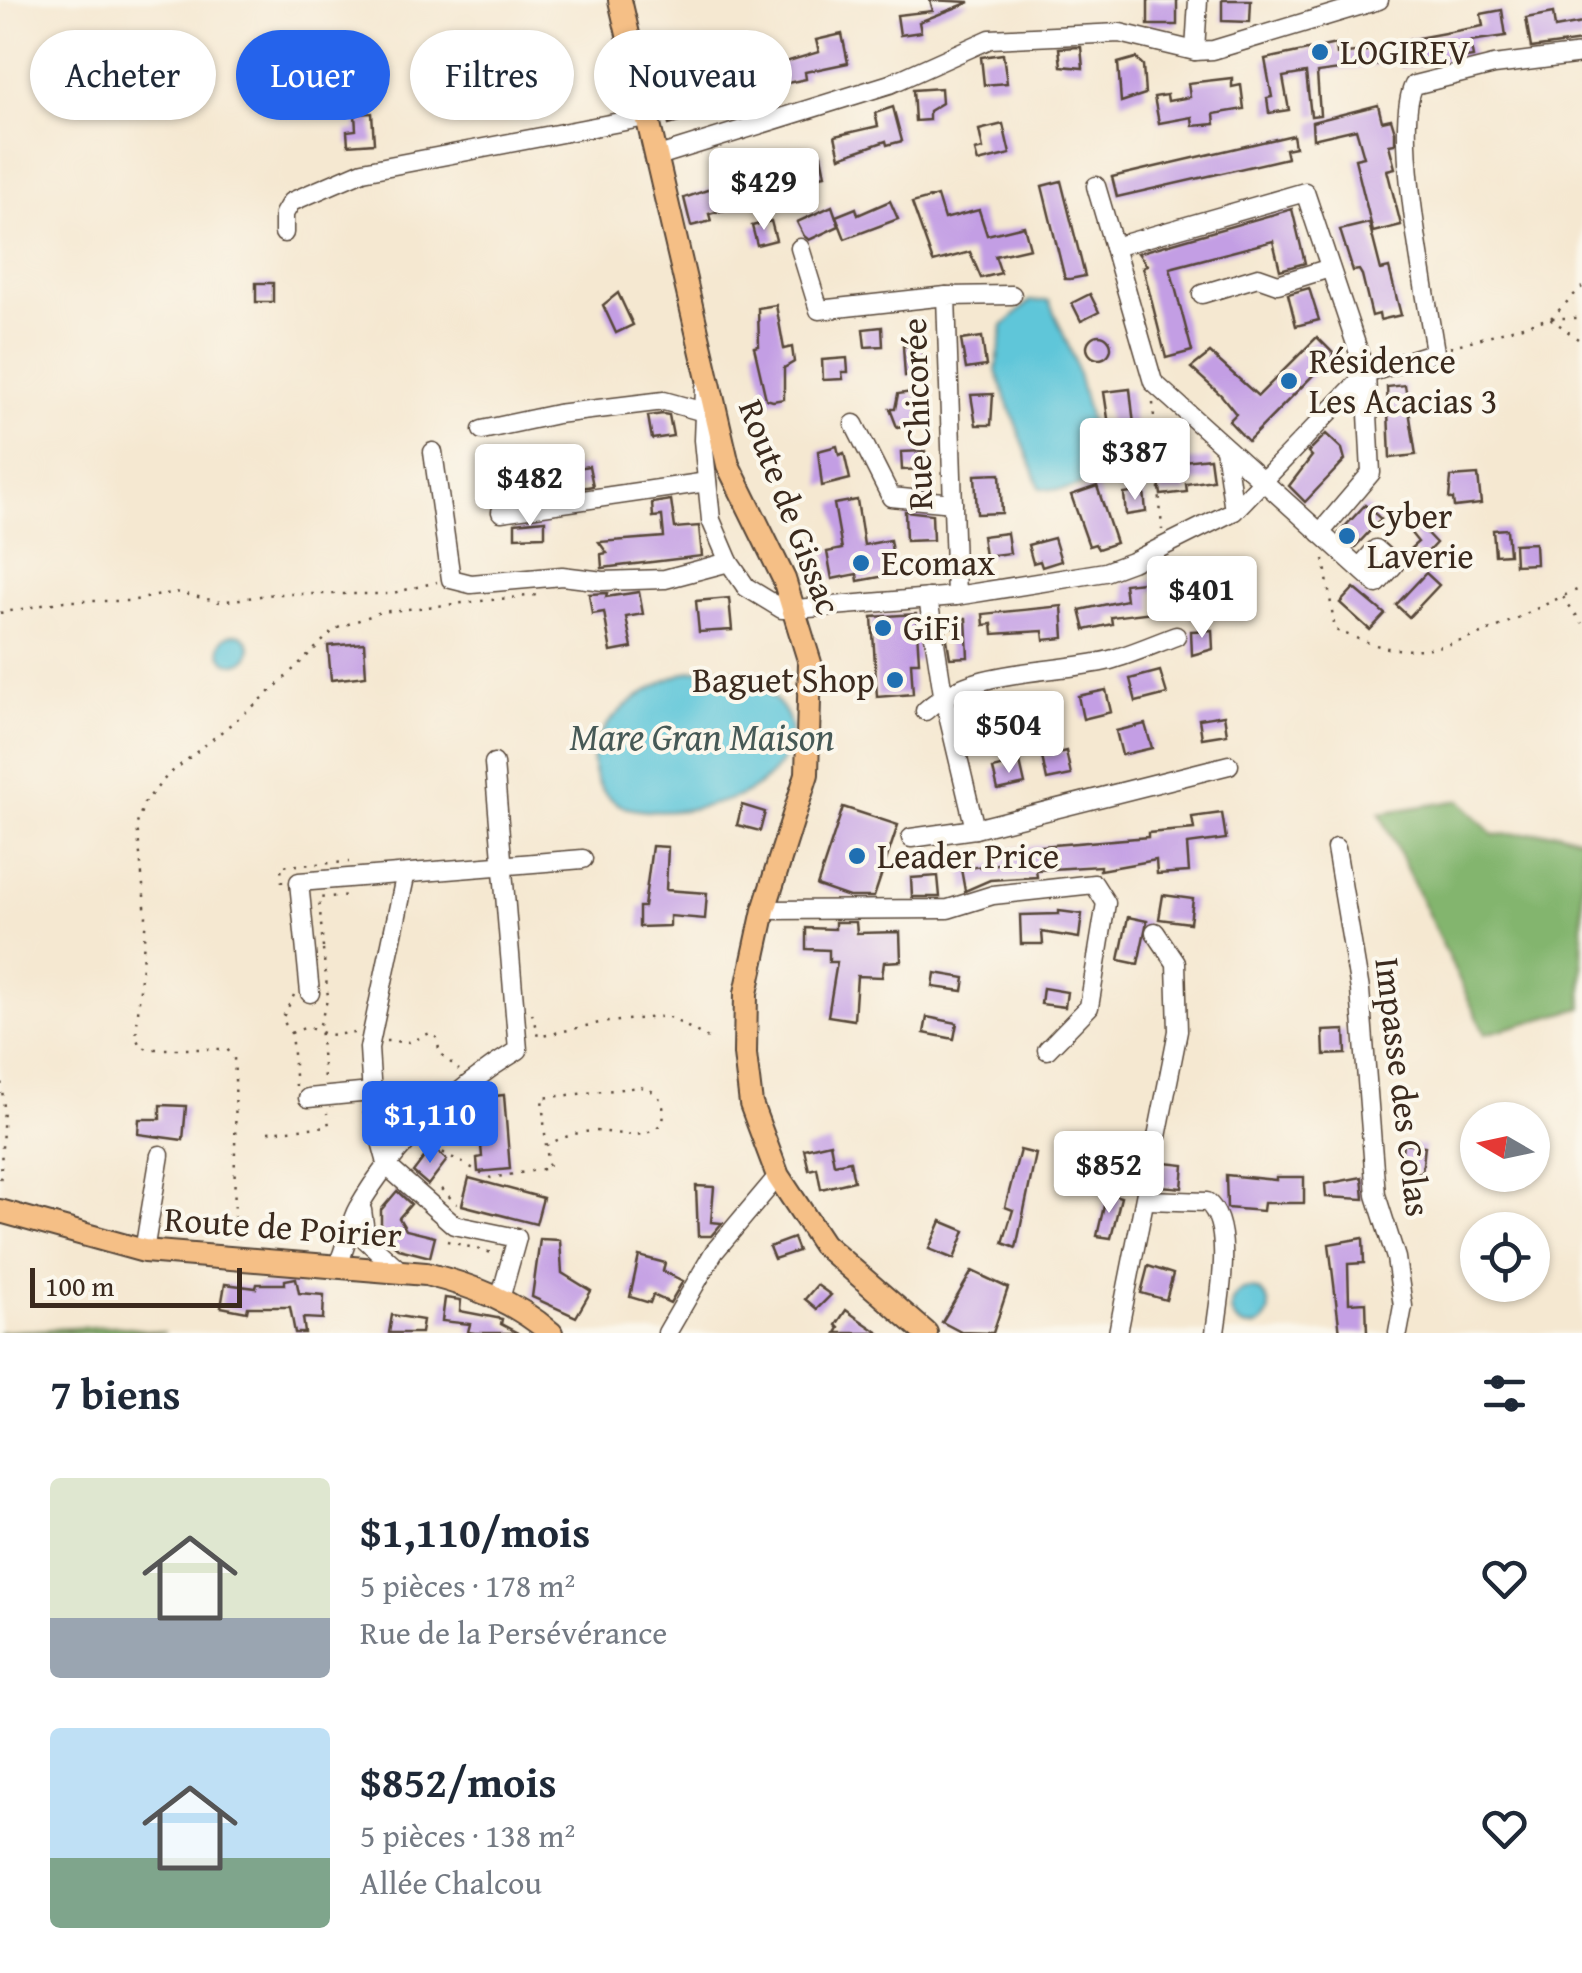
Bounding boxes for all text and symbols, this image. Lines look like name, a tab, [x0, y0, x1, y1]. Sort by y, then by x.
place label: LOGIREV	[1340, 26, 1471, 77]
chip: Acheter	[30, 30, 216, 120]
chip: Louer	[236, 30, 390, 120]
chip: Filtres	[410, 30, 574, 120]
chip: Nouveau	[594, 30, 792, 120]
marker: LOGIREV	[1309, 41, 1331, 63]
pin: $429	[705, 148, 823, 233]
text: $429	[731, 157, 797, 204]
street label: Rue Chicorée	[888, 317, 945, 511]
place label: Résidence Les Acacias 3	[1309, 335, 1498, 426]
marker: Résidence Les Acacias 3	[1278, 370, 1300, 392]
street label: Route de Gissac	[726, 392, 855, 622]
pin: $387	[1076, 418, 1194, 503]
text: $387	[1102, 427, 1168, 474]
pin: $482	[471, 444, 589, 529]
text: $482	[497, 453, 563, 500]
place label: Cyber Laverie	[1367, 490, 1474, 581]
marker: Cyber Laverie	[1336, 525, 1358, 547]
place label: Ecomax	[881, 537, 995, 588]
marker: Ecomax	[850, 552, 872, 574]
pin: $401	[1143, 556, 1261, 641]
text: $401	[1169, 565, 1235, 612]
place label: GiFi	[903, 602, 960, 653]
marker: GiFi	[872, 617, 894, 639]
place label: Baguet Shop	[692, 654, 875, 705]
marker: Baguet Shop	[884, 669, 906, 691]
pin: $504	[950, 691, 1068, 776]
text: $504	[976, 700, 1042, 747]
water label: Mare Gran Maison	[570, 708, 834, 764]
place label: Leader Price	[877, 830, 1059, 881]
marker: Leader Price	[846, 845, 868, 867]
street label: Impasse des Colas	[1362, 955, 1445, 1219]
pin: $1,110	[349, 1081, 511, 1166]
text: $1,110	[384, 1090, 476, 1137]
north arrow	[1460, 1102, 1550, 1192]
map controls	[1460, 1102, 1550, 1302]
pin: $852	[1050, 1131, 1168, 1216]
text: $852	[1076, 1140, 1142, 1187]
street label: Route de Poirier	[163, 1193, 403, 1260]
button: locate	[1460, 1212, 1550, 1302]
scale bar	[30, 1263, 242, 1308]
text: 100 m	[45, 1265, 114, 1306]
text: 7 biens	[50, 1363, 181, 1424]
icon: filters	[1477, 1366, 1532, 1421]
text: $1,110/mois	[360, 1501, 590, 1562]
icon: home	[130, 1518, 250, 1638]
icon: heart	[1477, 1551, 1532, 1606]
text: 5 pièces · 178 m²	[360, 1562, 575, 1609]
text: Rue de la Persévérance	[360, 1609, 667, 1656]
text: $852/mois	[360, 1751, 557, 1812]
icon: home	[130, 1768, 250, 1888]
icon: heart	[1477, 1801, 1532, 1856]
text: 5 pièces · 138 m²	[360, 1812, 575, 1859]
text: Allée Chalcou	[360, 1859, 542, 1906]

